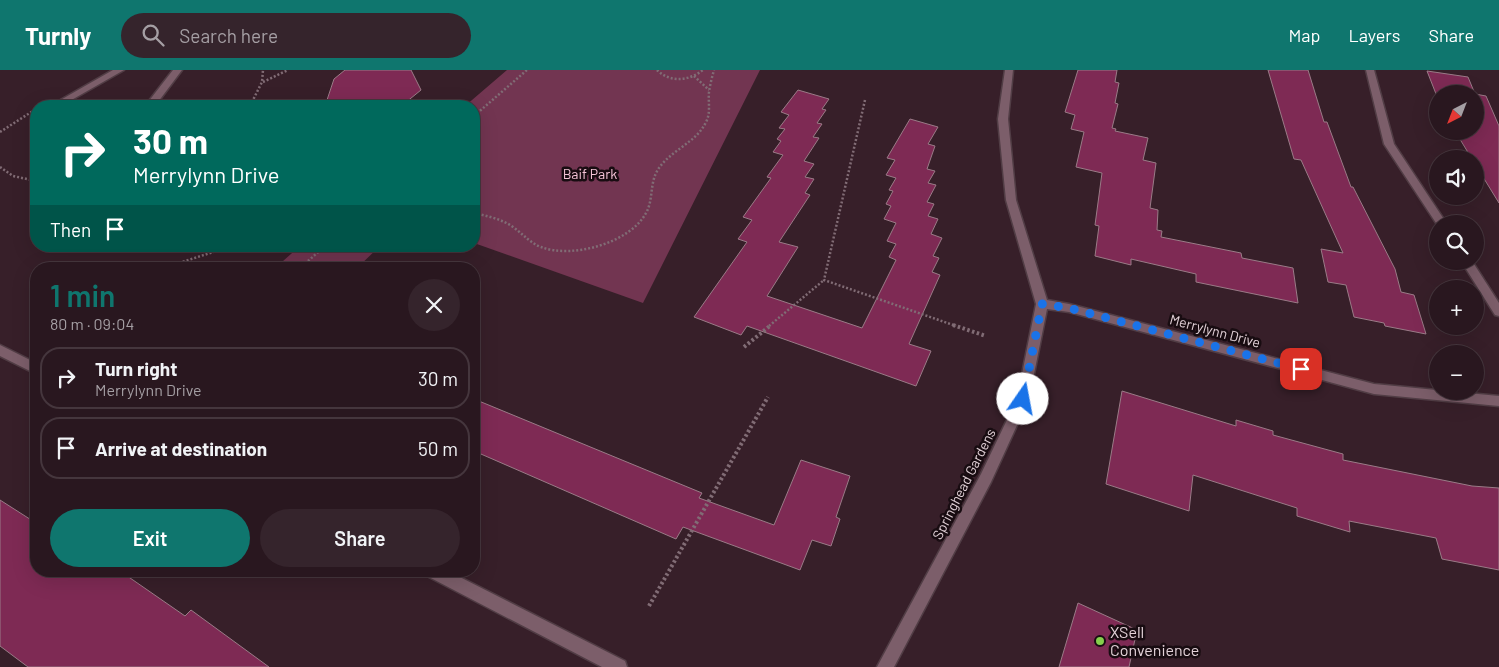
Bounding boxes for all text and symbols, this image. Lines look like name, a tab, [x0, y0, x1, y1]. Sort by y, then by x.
search box	[121, 13, 471, 58]
text: Turnly	[25, 21, 91, 50]
icon: search	[139, 21, 167, 49]
text: Search here	[179, 24, 278, 47]
text: Map	[1288, 24, 1320, 46]
text: Layers	[1348, 24, 1401, 46]
text: Share	[1429, 24, 1474, 46]
north arrow	[1429, 85, 1484, 140]
map controls	[1429, 85, 1484, 400]
text: 30 m	[133, 119, 208, 161]
icon: right	[50, 120, 115, 185]
button: sound	[1429, 150, 1484, 205]
text: Merrylynn Drive	[133, 161, 280, 187]
park label: Baif Park	[563, 165, 617, 182]
icon: arrive	[101, 215, 129, 243]
button: search	[1429, 215, 1484, 270]
text: Then	[50, 218, 91, 241]
text: 1 min	[50, 277, 115, 313]
button: close	[408, 279, 460, 331]
button: +	[1429, 280, 1484, 335]
street label: Merrylynn Drive	[1168, 310, 1262, 351]
text: 80 m · 09:04	[50, 314, 134, 333]
button: −	[1429, 345, 1484, 400]
pin	[1280, 348, 1322, 390]
icon: arrive	[1287, 355, 1315, 383]
text: Turn right	[95, 357, 177, 380]
icon: right	[52, 364, 80, 392]
text: 30 m	[418, 367, 458, 390]
position arrow	[996, 372, 1048, 424]
text: Merrylynn Drive	[95, 380, 202, 399]
street label: Springhead Gardens	[928, 425, 999, 542]
icon: arrive	[52, 434, 80, 462]
text: Arrive at destination	[95, 437, 267, 460]
text: 50 m	[418, 437, 458, 460]
button: Exit	[50, 509, 250, 567]
button: Share	[260, 509, 460, 567]
place label: XSell Convenience	[1110, 622, 1199, 659]
marker: XSell Convenience	[1094, 635, 1106, 647]

